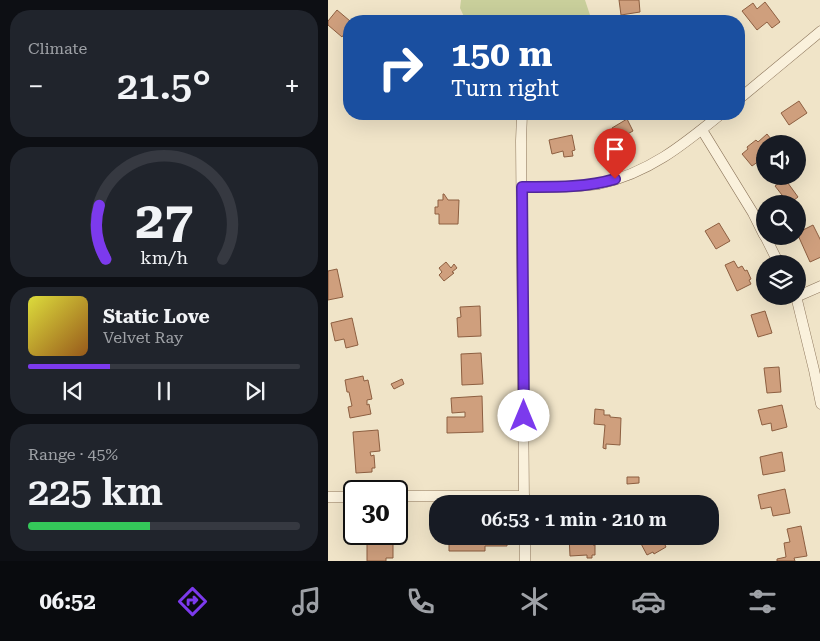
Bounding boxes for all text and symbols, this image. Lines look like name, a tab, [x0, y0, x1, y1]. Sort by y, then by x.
text: 150 m	[451, 34, 552, 75]
icon: right	[368, 35, 433, 100]
text: Climate	[28, 39, 87, 58]
text: 21.5°	[117, 64, 211, 108]
text: −	[28, 70, 44, 103]
text: +	[284, 70, 300, 103]
text: Turn right	[451, 76, 559, 101]
pin	[594, 128, 636, 179]
icon: arrive	[601, 135, 629, 163]
map controls	[756, 135, 806, 305]
button: sound	[756, 135, 806, 185]
text: 27	[135, 190, 193, 251]
button: search	[756, 195, 806, 245]
text: km/h	[140, 247, 188, 268]
button: layers	[756, 255, 806, 305]
text: Static Love	[103, 305, 210, 328]
text: Velvet Ray	[103, 328, 183, 347]
icon: previous	[59, 377, 87, 405]
icon: pause	[150, 377, 178, 405]
icon: next	[241, 377, 269, 405]
position arrow	[497, 389, 549, 441]
text: Range · 45%	[28, 445, 118, 464]
text: 225 km	[28, 470, 163, 514]
speed limit sign: 30	[343, 480, 408, 545]
text: 06:53 · 1 min · 210 m	[481, 508, 667, 531]
icon: directions	[175, 584, 210, 619]
icon: music	[289, 584, 324, 619]
icon: phone	[403, 584, 438, 619]
icon: climate	[517, 584, 552, 619]
icon: car	[631, 584, 666, 619]
icon: filters	[745, 584, 780, 619]
text: 06:52	[40, 589, 96, 614]

